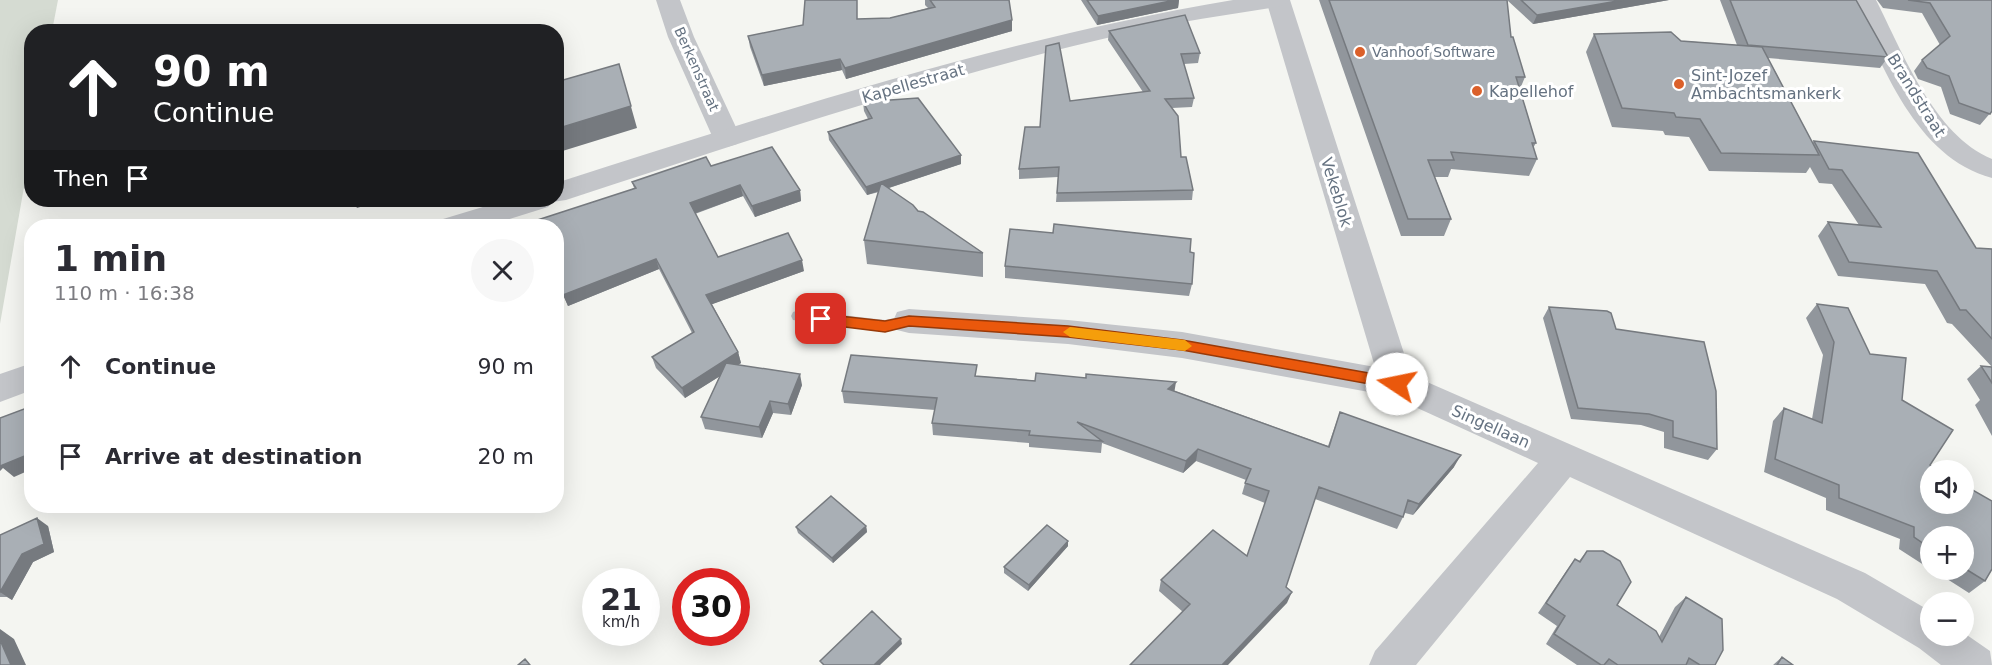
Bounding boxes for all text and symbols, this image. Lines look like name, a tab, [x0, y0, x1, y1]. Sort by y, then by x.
street label: Berkenstraat	[671, 25, 723, 114]
place label: Vanhoof Software	[1372, 44, 1495, 60]
marker: Vanhoof Software	[1353, 45, 1367, 59]
text: 90 m	[153, 47, 270, 96]
icon: ahead	[54, 48, 132, 126]
street label: Brandstraat	[1883, 50, 1950, 140]
street label: Kapellestraat	[860, 60, 967, 107]
place label: Sint-Jozef Ambachtsmankerk	[1691, 66, 1842, 103]
marker: Sint-Jozef Ambachtsmankerk	[1672, 77, 1686, 91]
place label: Kapellehof	[1489, 82, 1574, 101]
marker: Kapellehof	[1470, 84, 1484, 98]
text: Continue	[153, 97, 274, 128]
street label: Vekeblok	[1317, 155, 1356, 230]
icon: arrive	[121, 162, 154, 195]
text: Then	[54, 166, 109, 191]
text: 1 min	[54, 238, 167, 279]
button: close	[471, 239, 534, 302]
text: 110 m · 16:38	[54, 281, 195, 305]
pin	[795, 293, 846, 344]
icon: arrive	[804, 302, 837, 335]
icon: ahead	[54, 350, 87, 383]
position arrow	[1365, 352, 1429, 416]
text: Continue	[105, 354, 216, 379]
text: 90 m	[478, 354, 534, 379]
street label: Singellaan	[1449, 401, 1533, 452]
icon: arrive	[54, 440, 87, 473]
text: Arrive at destination	[105, 444, 362, 469]
text: 20 m	[478, 444, 534, 469]
map controls	[1920, 460, 1974, 646]
button: sound	[1920, 460, 1974, 514]
button: +	[1920, 526, 1974, 580]
speed limit sign: 30	[672, 568, 750, 646]
text: 21	[600, 582, 642, 617]
button: −	[1920, 592, 1974, 646]
text: km/h	[602, 613, 640, 631]

